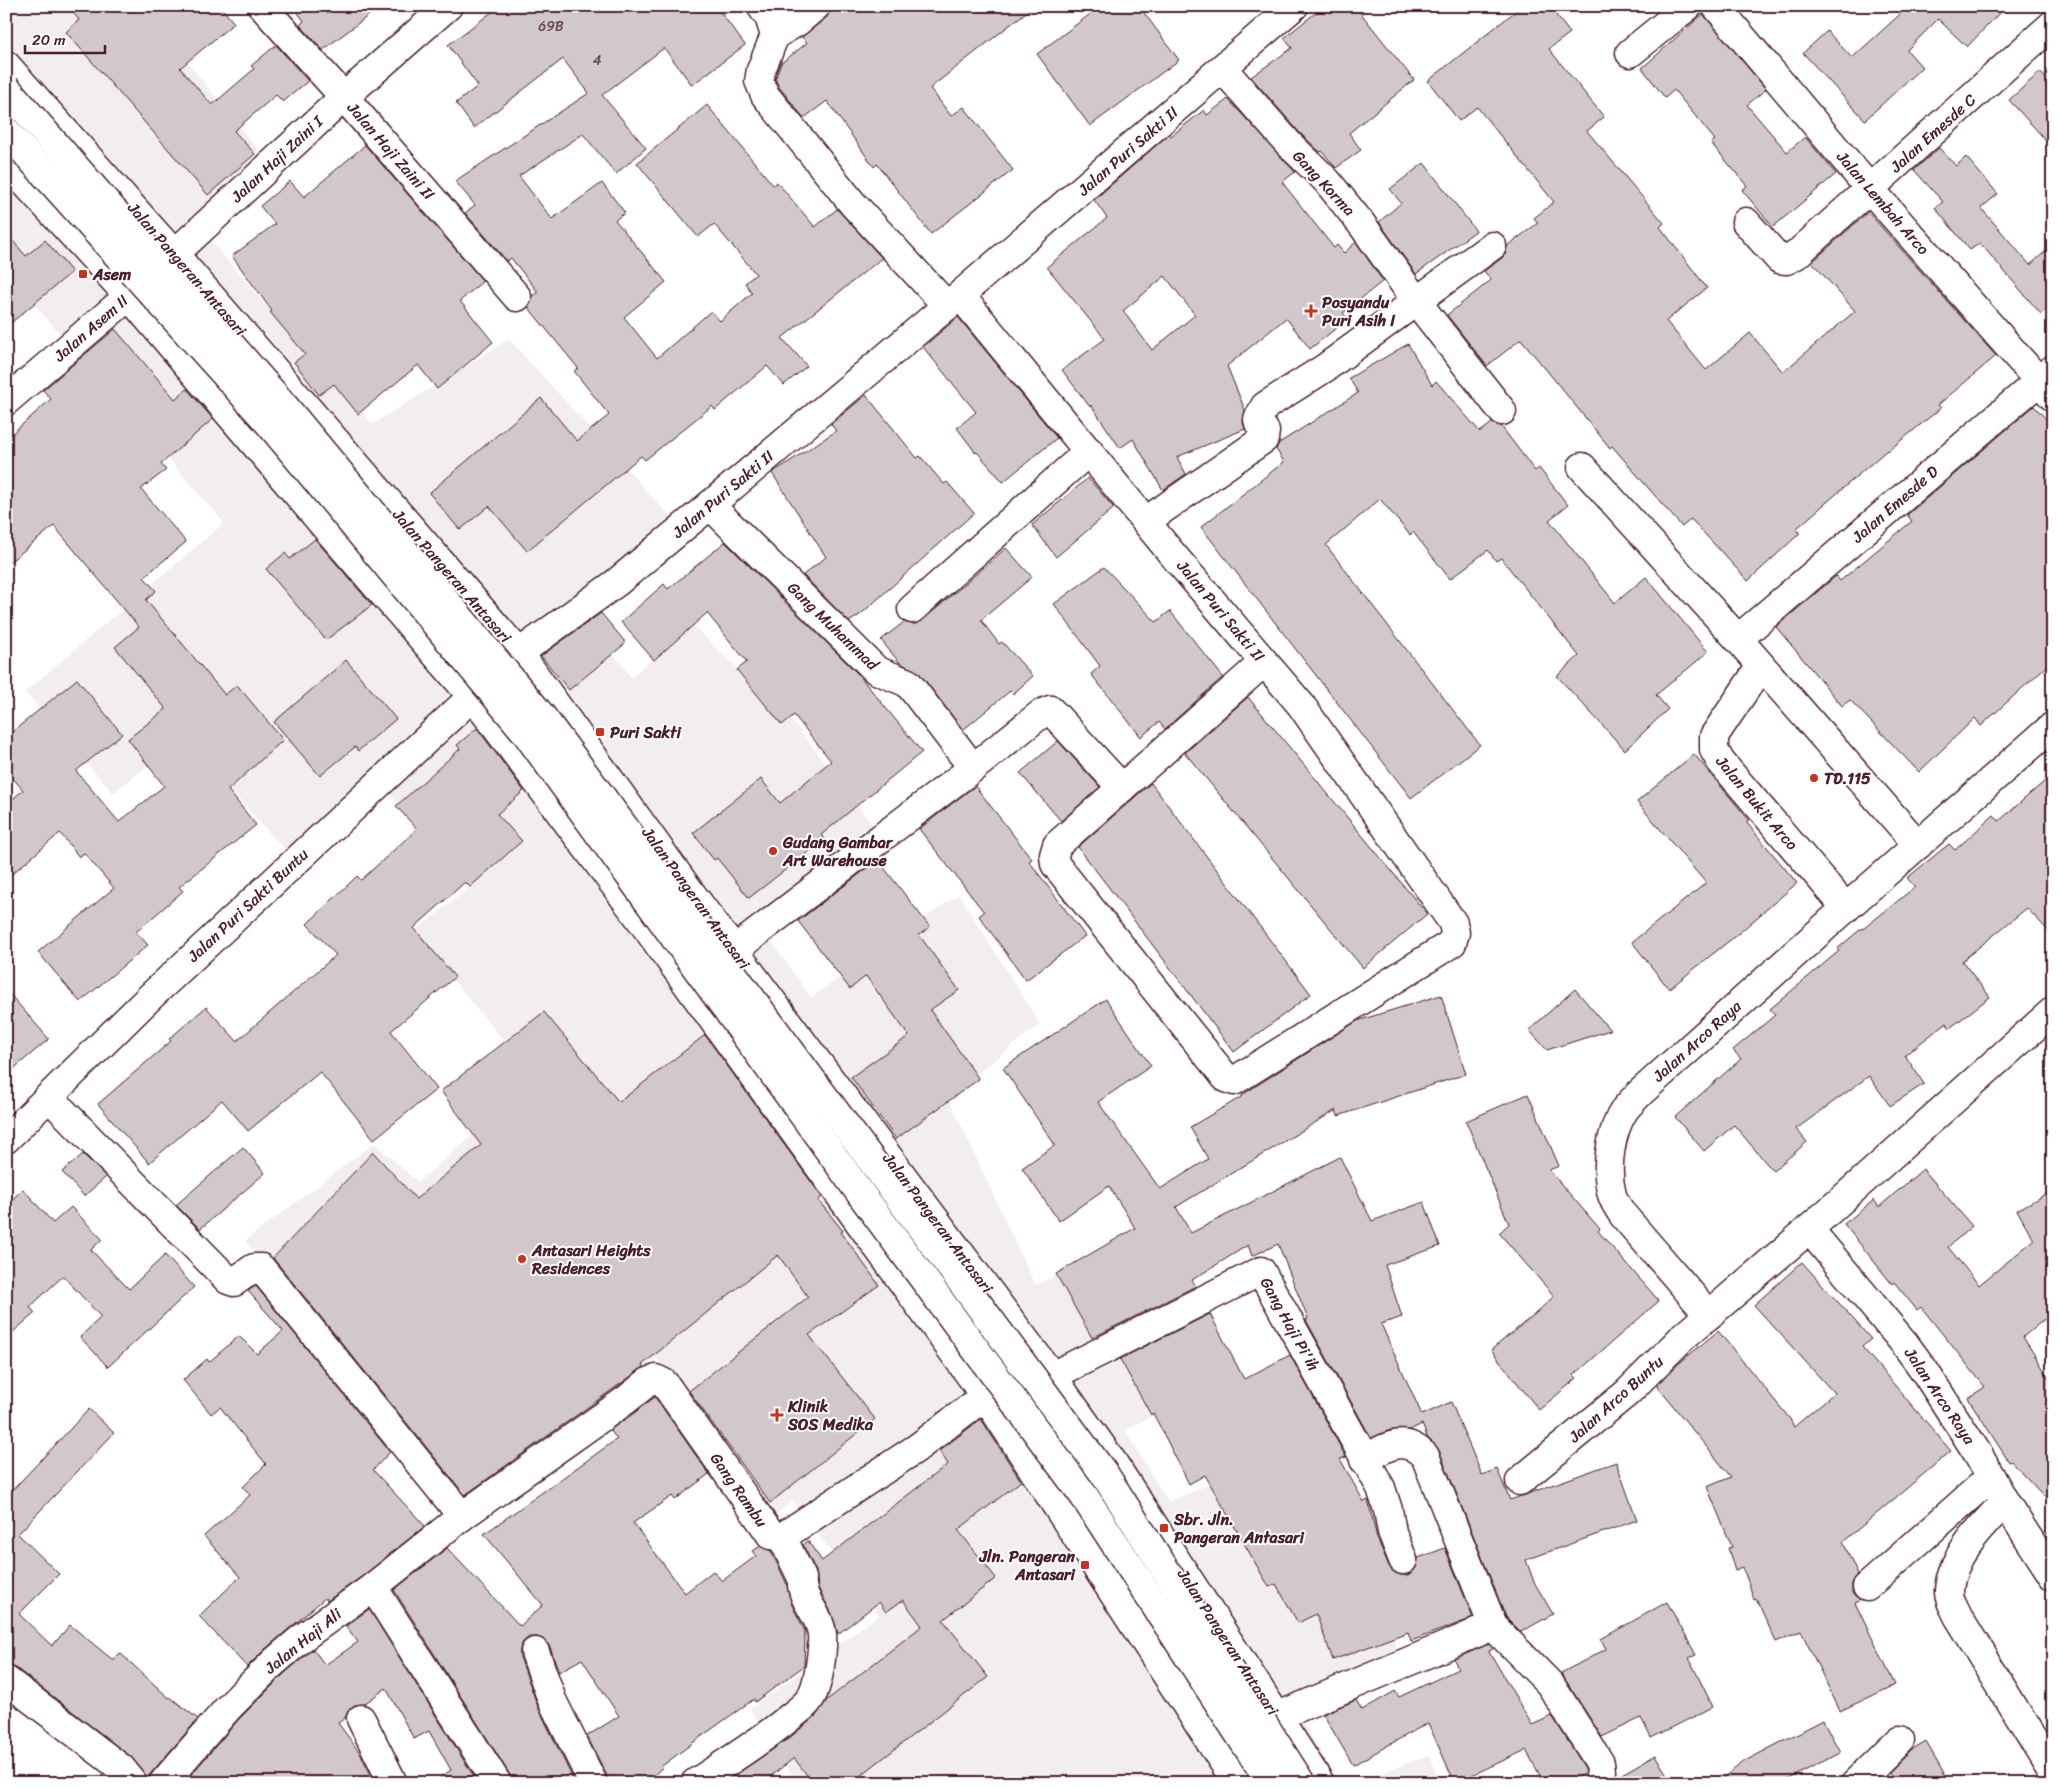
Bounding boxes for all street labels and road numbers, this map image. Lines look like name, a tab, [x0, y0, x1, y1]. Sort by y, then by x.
street label: Jalan Emesde C	[1882, 86, 1983, 181]
street label: Jalan Haji Zaini II	[339, 94, 442, 207]
street label: Jalan Puri Sakti II	[1070, 99, 1185, 204]
street label: Jalan Haji Zaini I	[223, 107, 331, 211]
street label: Gang Korma	[1285, 143, 1363, 223]
street label: Jalan Lembah Arco	[1828, 143, 1937, 262]
street label: Jalan Pangeran Antasari	[119, 194, 254, 343]
street label: Jalan Asem II	[46, 287, 135, 370]
street label: Jalan Puri Sakti II	[665, 442, 781, 546]
street label: Jalan Emesde D	[1844, 458, 1945, 551]
street label: Jalan Pangeran Antasari	[384, 501, 519, 650]
street label: Jalan Puri Sakti II	[1169, 553, 1273, 669]
street label: Gang Muhammad	[780, 574, 887, 679]
street label: Jalan Bukit Arco	[1708, 748, 1806, 857]
street label: Jalan Pangeran Antasari	[634, 820, 758, 976]
street label: Jalan Puri Sakti Buntu	[180, 840, 316, 970]
street label: Jalan Arco Raya	[1645, 992, 1749, 1090]
street label: Jalan Pangeran Antasari	[875, 1145, 1001, 1300]
street label: Gang Haji Pi'ih	[1252, 1272, 1328, 1376]
street label: Jalan Arco Raya	[1896, 1341, 1984, 1451]
street label: Jalan Arco Buntu	[1561, 1348, 1671, 1451]
street label: Gang Rambu	[702, 1446, 776, 1534]
street label: Jalan Pangeran Antasari	[1169, 1562, 1287, 1722]
street label: Jalan Haji Ali	[257, 1600, 349, 1682]

